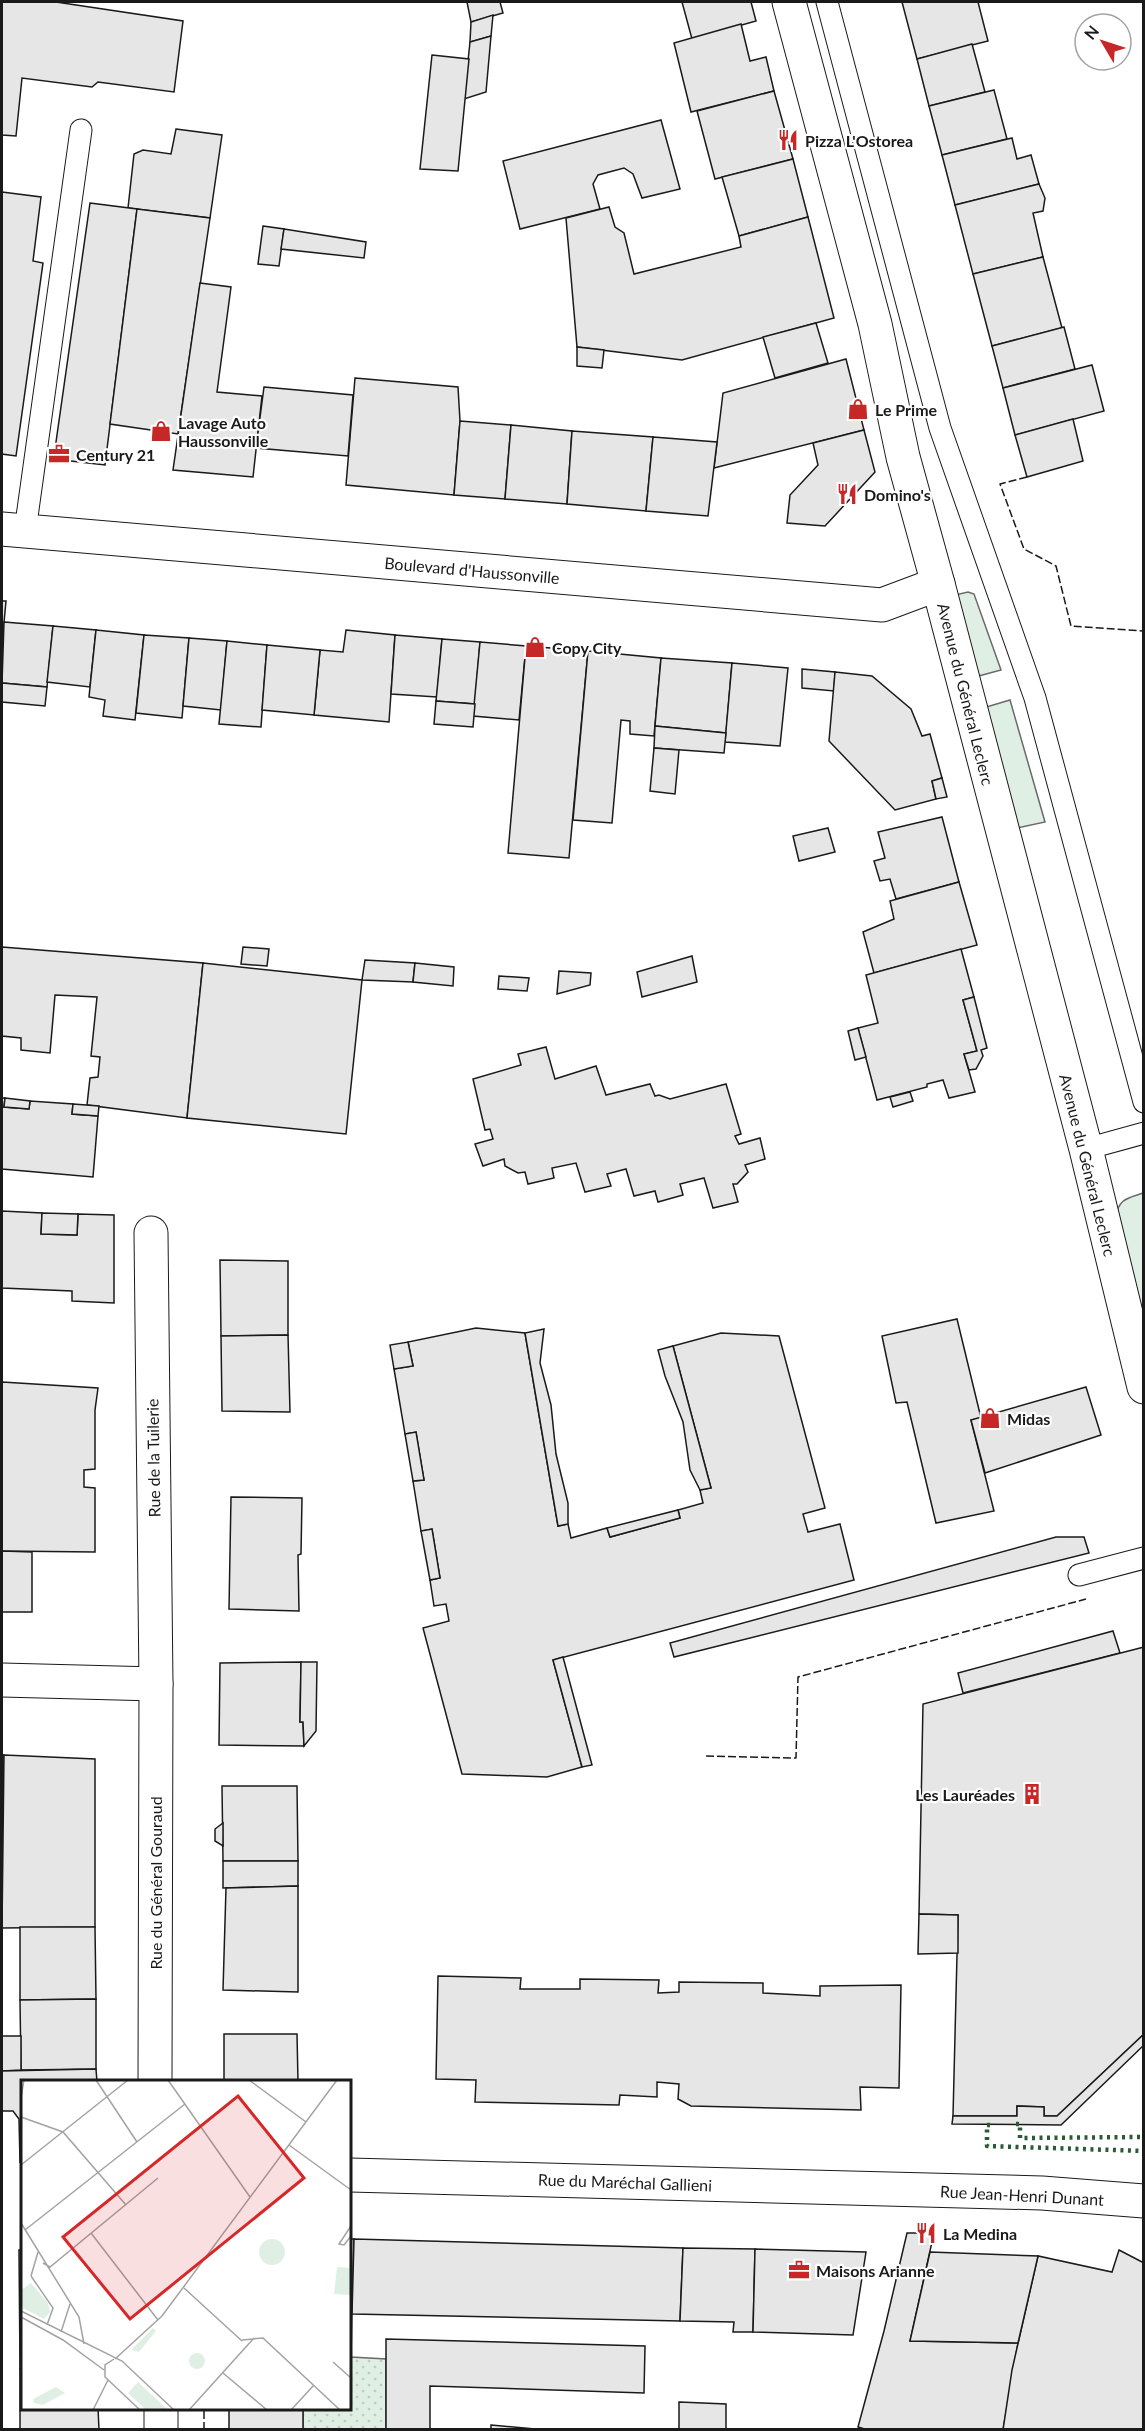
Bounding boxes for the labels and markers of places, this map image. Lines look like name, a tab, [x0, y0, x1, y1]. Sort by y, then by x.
restaurant icon: Pizza L'Ostorea	[776, 128, 800, 152]
place label: Pizza L'Ostorea	[805, 131, 913, 150]
shop icon: Le Prime	[846, 397, 870, 421]
place label: Le Prime	[875, 400, 938, 419]
place label: Lavage Auto Haussonville	[178, 413, 269, 450]
shop icon: Lavage Auto Haussonville	[149, 419, 173, 443]
office icon: Century 21	[47, 442, 71, 466]
place label: Century 21	[76, 445, 155, 464]
restaurant icon: Domino's	[835, 482, 859, 506]
place label: Domino's	[864, 485, 931, 504]
shop icon: Copy City	[523, 635, 547, 659]
place label: Copy City	[552, 638, 622, 657]
shop icon: Midas	[978, 1406, 1002, 1430]
place label: Midas	[1007, 1409, 1050, 1428]
building icon: Les Lauréades	[1020, 1782, 1044, 1806]
place label: Les Lauréades	[915, 1785, 1015, 1804]
restaurant icon: La Medina	[914, 2221, 938, 2245]
place label: La Medina	[943, 2224, 1017, 2243]
office icon: Maisons Arianne	[787, 2258, 811, 2282]
place label: Maisons Arianne	[816, 2261, 935, 2280]

